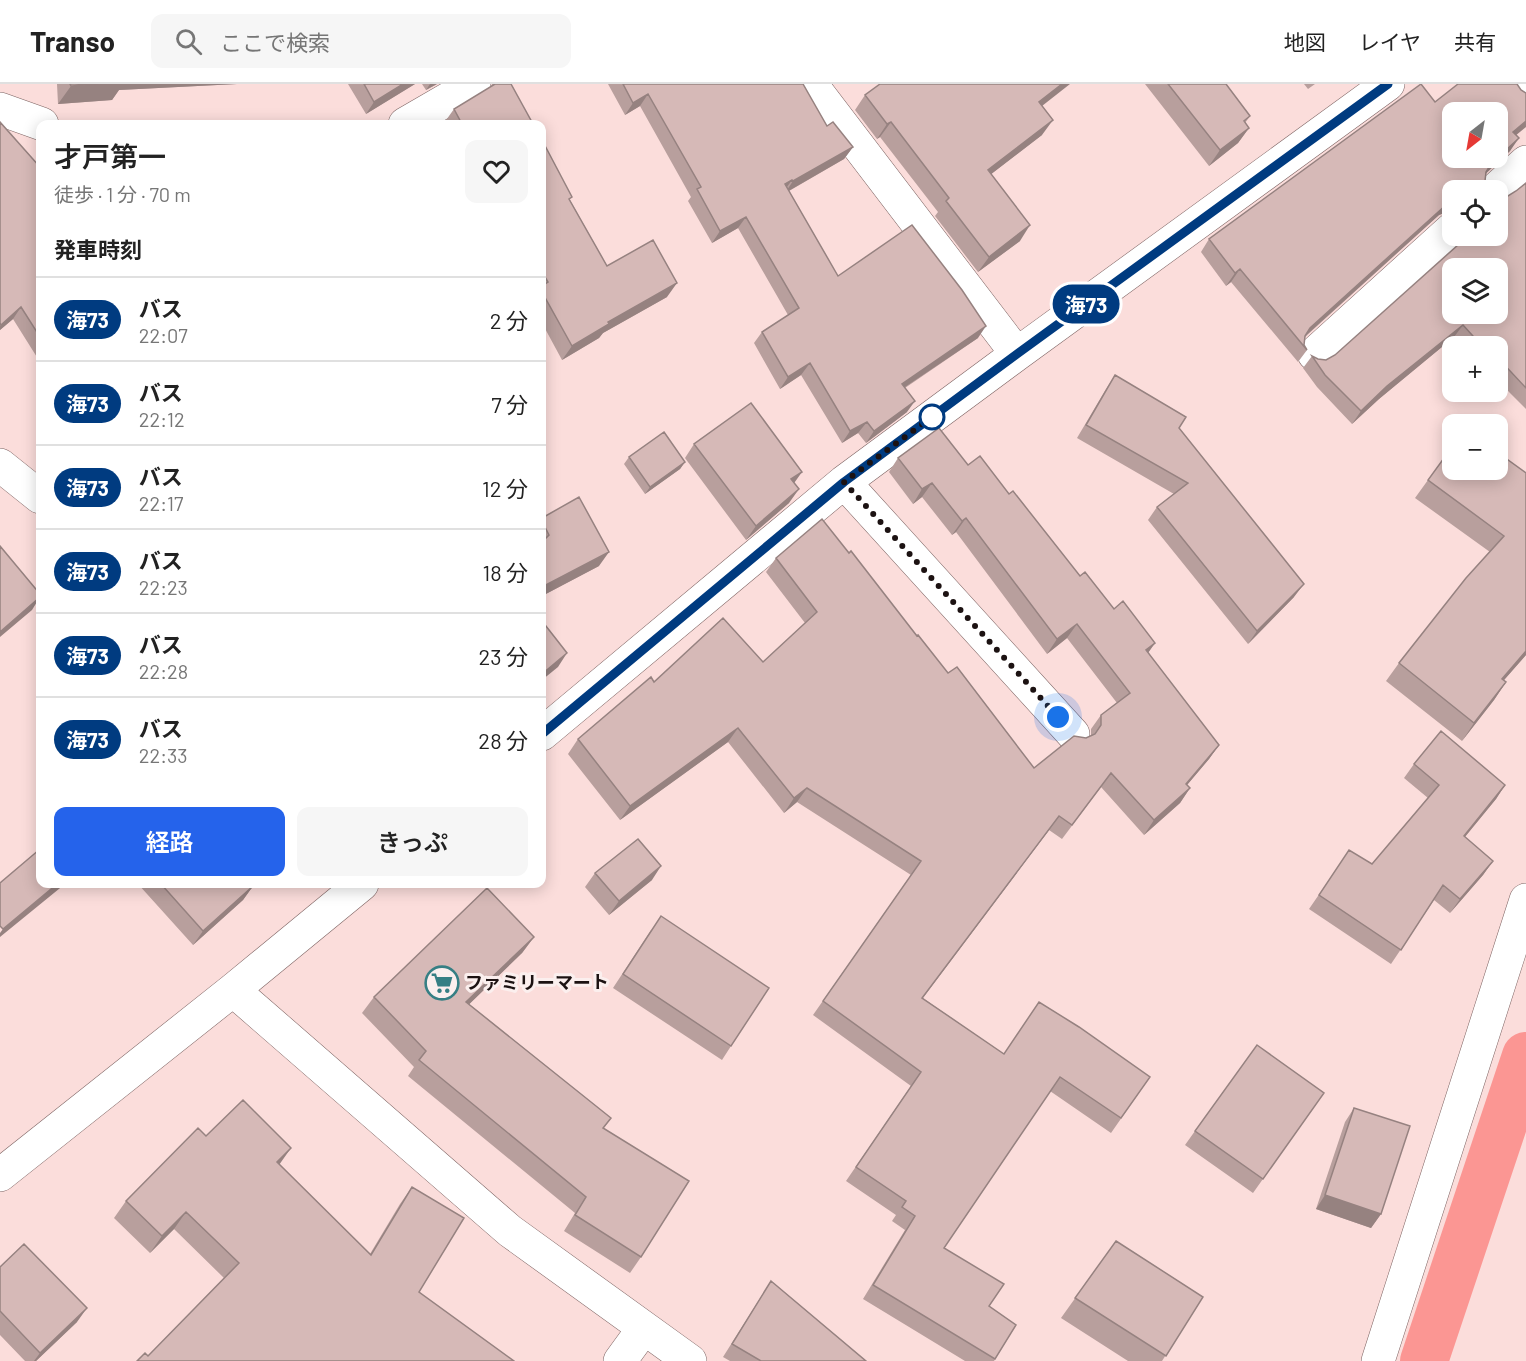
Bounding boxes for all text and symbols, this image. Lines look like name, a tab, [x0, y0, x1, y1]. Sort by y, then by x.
search box	[151, 14, 571, 68]
text: Transo	[30, 24, 115, 58]
icon: search	[172, 25, 205, 58]
text: ここで検索	[220, 29, 330, 55]
text: 地図	[1284, 29, 1326, 54]
text: レイヤ	[1359, 29, 1421, 54]
text: 共有	[1454, 29, 1496, 54]
north arrow	[1442, 102, 1508, 168]
map controls	[1442, 102, 1508, 480]
text: 才戸第一	[54, 139, 166, 173]
button: heart	[465, 140, 528, 203]
button: locate	[1442, 180, 1508, 246]
text: 徒歩 · 1 分 · 70 m	[54, 182, 191, 206]
text: 発車時刻	[54, 236, 142, 262]
button: layers	[1442, 258, 1508, 324]
line badge: 海73	[1052, 284, 1120, 324]
text: 海73	[1065, 292, 1107, 317]
text: バス	[139, 295, 183, 321]
text: 海73	[66, 307, 109, 332]
text: 2 分	[490, 307, 528, 333]
text: 22:07	[139, 323, 188, 347]
button: +	[1442, 336, 1508, 402]
text: バス	[139, 379, 183, 405]
text: 海73	[66, 391, 109, 416]
text: 7 分	[491, 391, 528, 417]
unlabelled marker	[919, 404, 945, 430]
text: 22:12	[139, 407, 185, 431]
button: −	[1442, 414, 1508, 480]
text: バス	[139, 463, 183, 489]
text: 海73	[66, 475, 109, 500]
text: 12 分	[482, 475, 528, 501]
text: 22:17	[139, 491, 183, 515]
text: バス	[139, 547, 183, 573]
text: 海73	[66, 559, 109, 584]
text: 18 分	[482, 559, 528, 585]
text: 22:23	[139, 575, 188, 599]
text: バス	[139, 631, 183, 657]
text: 海73	[66, 643, 109, 668]
text: 23 分	[479, 643, 528, 669]
text: 22:28	[139, 659, 188, 683]
your location	[1043, 702, 1073, 732]
text: バス	[139, 715, 183, 741]
text: 海73	[66, 727, 109, 752]
text: 28 分	[478, 727, 528, 753]
text: 22:33	[139, 743, 188, 767]
button: 経路	[54, 807, 285, 876]
button: きっぷ	[297, 807, 528, 876]
supermarket icon: ファミリーマート	[424, 965, 460, 1001]
place label: ファミリーマート	[465, 971, 609, 993]

